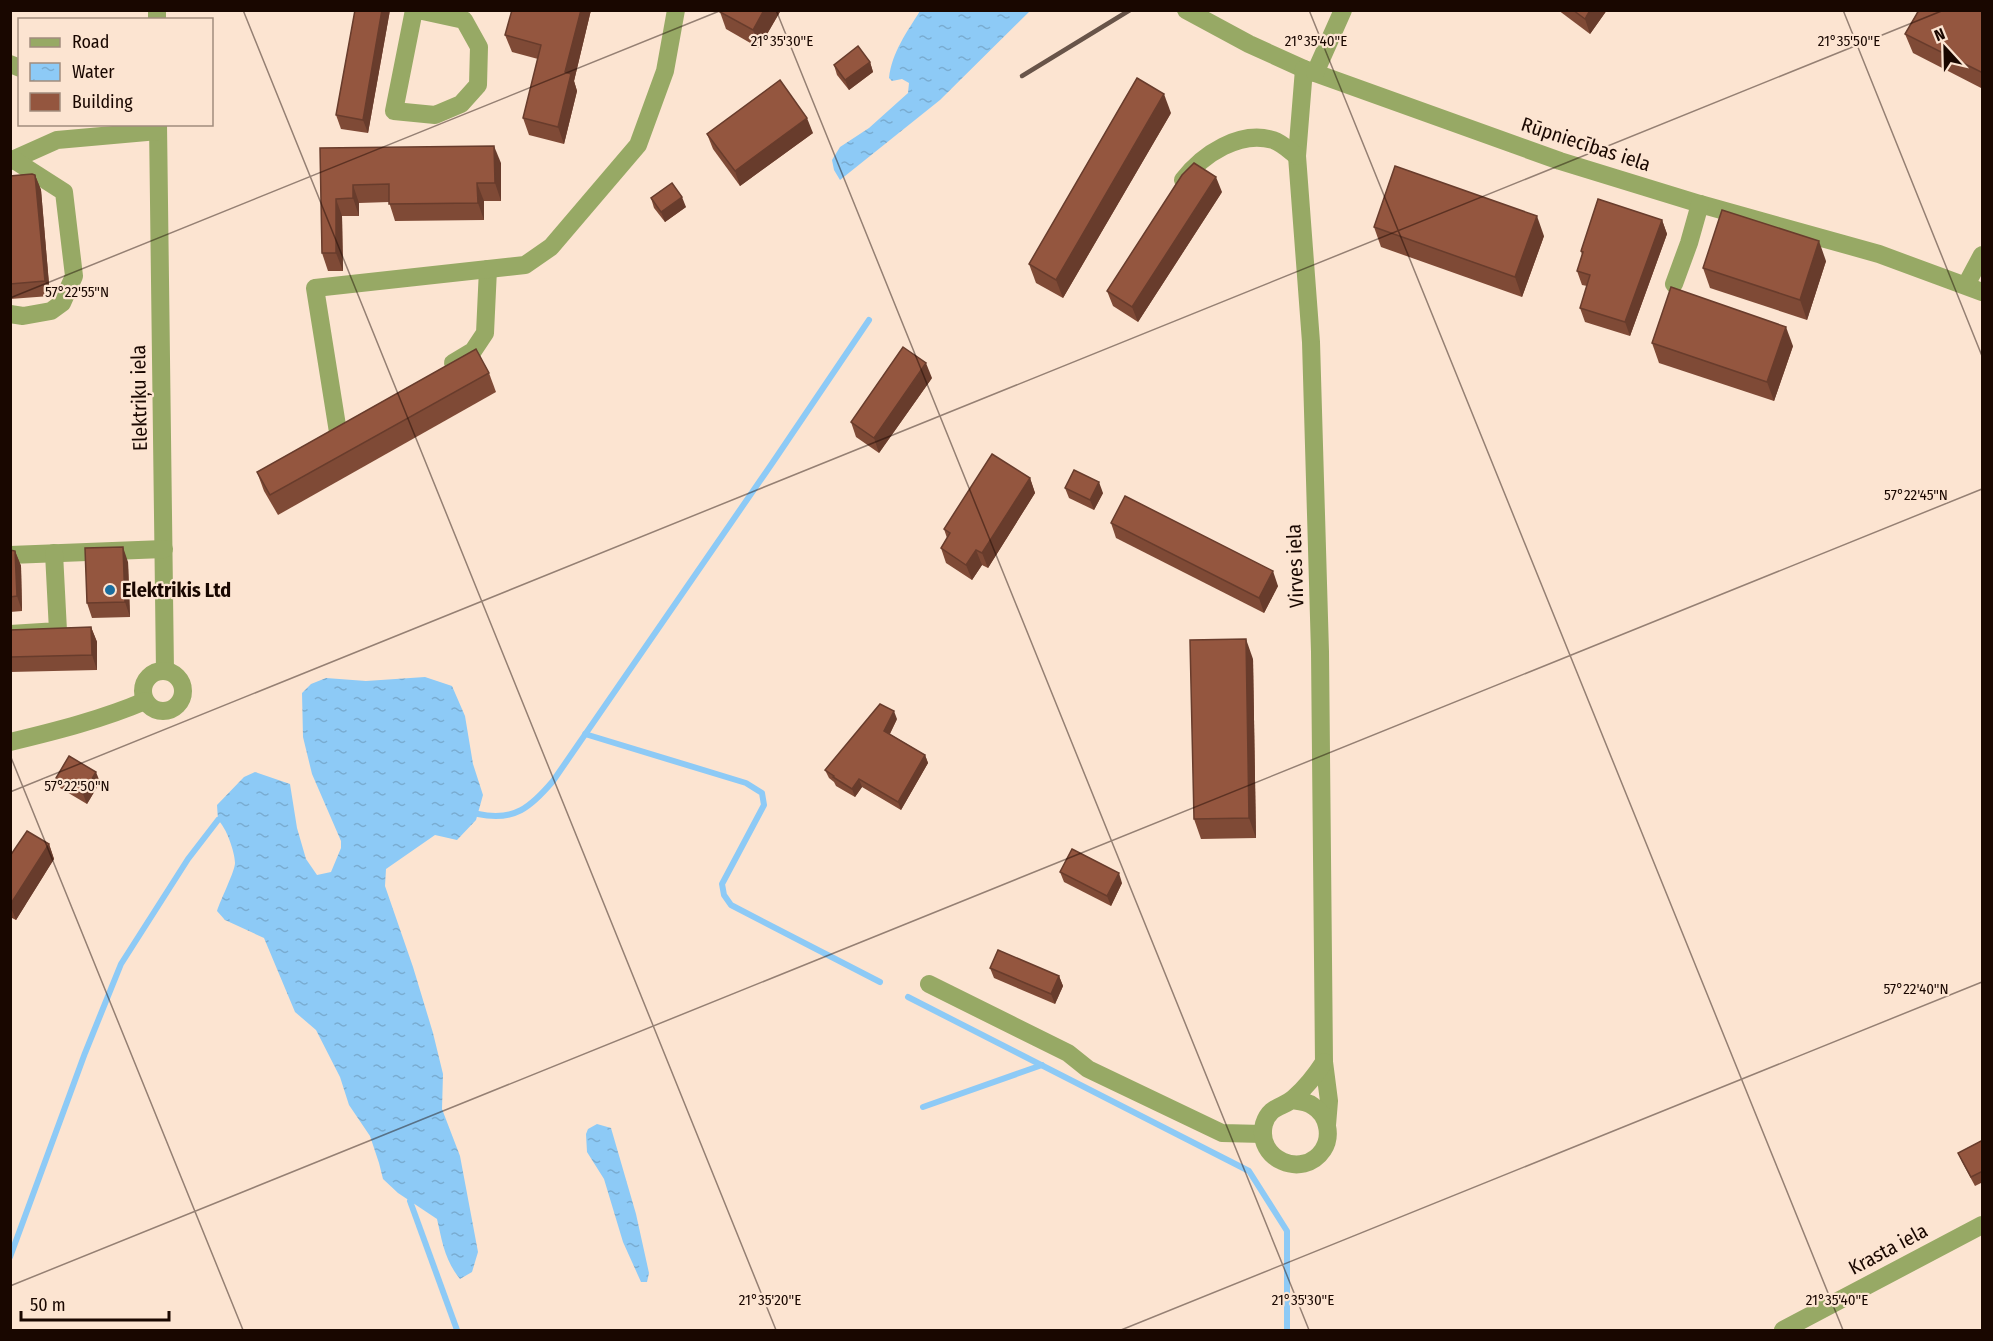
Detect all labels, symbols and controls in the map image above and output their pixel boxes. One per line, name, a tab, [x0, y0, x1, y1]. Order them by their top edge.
legend	[18, 18, 213, 126]
north arrow	[1915, 18, 1975, 78]
text: N	[1932, 24, 1948, 45]
text: Road	[72, 31, 109, 53]
text: 21°35'30"E	[751, 32, 813, 50]
text: 21°35'40"E	[1285, 32, 1347, 50]
text: 21°35'50"E	[1818, 32, 1880, 50]
text: Water	[72, 61, 115, 83]
text: Building	[72, 91, 133, 113]
street label: Rūpniecības iela	[1518, 112, 1654, 176]
text: 57°22'55"N	[45, 283, 109, 301]
street label: Elektriķu iela	[126, 345, 153, 451]
text: 57°22'45"N	[1884, 486, 1948, 504]
street label: Virves iela	[1282, 524, 1308, 608]
place label: Elektrikis Ltd	[122, 578, 231, 602]
marker: Elektrikis Ltd	[103, 583, 117, 597]
text: 57°22'50"N	[44, 777, 110, 795]
text: 57°22'40"N	[1883, 980, 1949, 998]
street label: Krasta iela	[1844, 1218, 1932, 1280]
scale bar	[21, 1284, 170, 1322]
text: 21°35'20"E	[739, 1291, 801, 1309]
text: 21°35'30"E	[1272, 1291, 1334, 1309]
text: 21°35'40"E	[1806, 1291, 1868, 1309]
text: 50 m	[30, 1294, 66, 1316]

